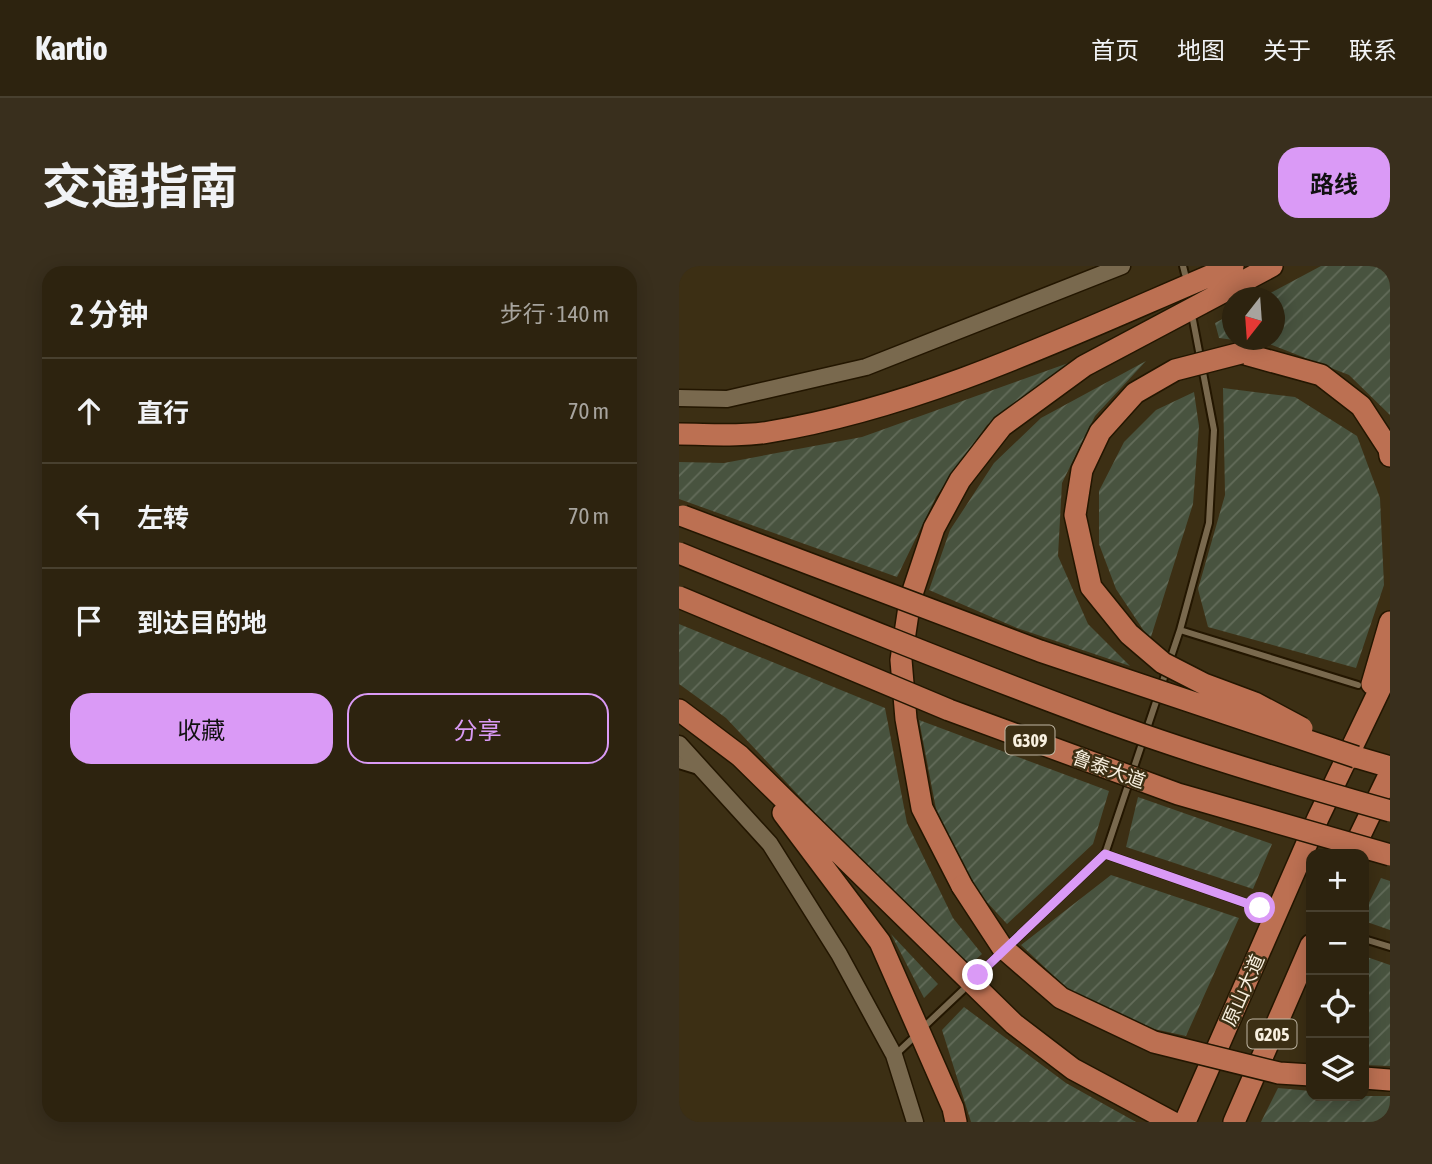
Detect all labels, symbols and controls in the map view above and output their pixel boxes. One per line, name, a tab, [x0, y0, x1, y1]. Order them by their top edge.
text: Kartio	[35, 29, 108, 67]
text: 首页	[1091, 37, 1139, 64]
text: 地图	[1177, 37, 1225, 64]
text: 关于	[1263, 37, 1311, 64]
text: 联系	[1349, 37, 1397, 64]
button: 路线	[1278, 147, 1390, 218]
text: 交通指南	[42, 158, 238, 214]
north arrow	[1222, 287, 1285, 350]
text: 2 分钟	[70, 297, 148, 331]
text: 步行 · 140 m	[500, 301, 609, 327]
icon: ahead	[70, 392, 108, 430]
text: 直行	[137, 398, 189, 428]
text: 70 m	[568, 398, 609, 424]
icon: left	[70, 497, 108, 535]
text: 左转	[137, 503, 189, 533]
text: 70 m	[568, 503, 609, 529]
icon: arrive	[70, 602, 108, 640]
text: 到达目的地	[137, 608, 267, 638]
button: 收藏	[70, 693, 333, 764]
button: 分享	[347, 693, 609, 764]
road number: G309	[1005, 726, 1055, 754]
street label: 鲁泰大道	[1070, 746, 1148, 792]
map controls	[1306, 849, 1369, 1101]
button: +	[1306, 849, 1369, 912]
route start	[1244, 892, 1275, 923]
button: −	[1306, 912, 1369, 975]
street label: 原山大道	[1217, 951, 1269, 1029]
route end	[962, 959, 993, 990]
button: locate	[1306, 975, 1369, 1038]
road number: G205	[1247, 1020, 1297, 1048]
button: layers	[1306, 1038, 1369, 1101]

